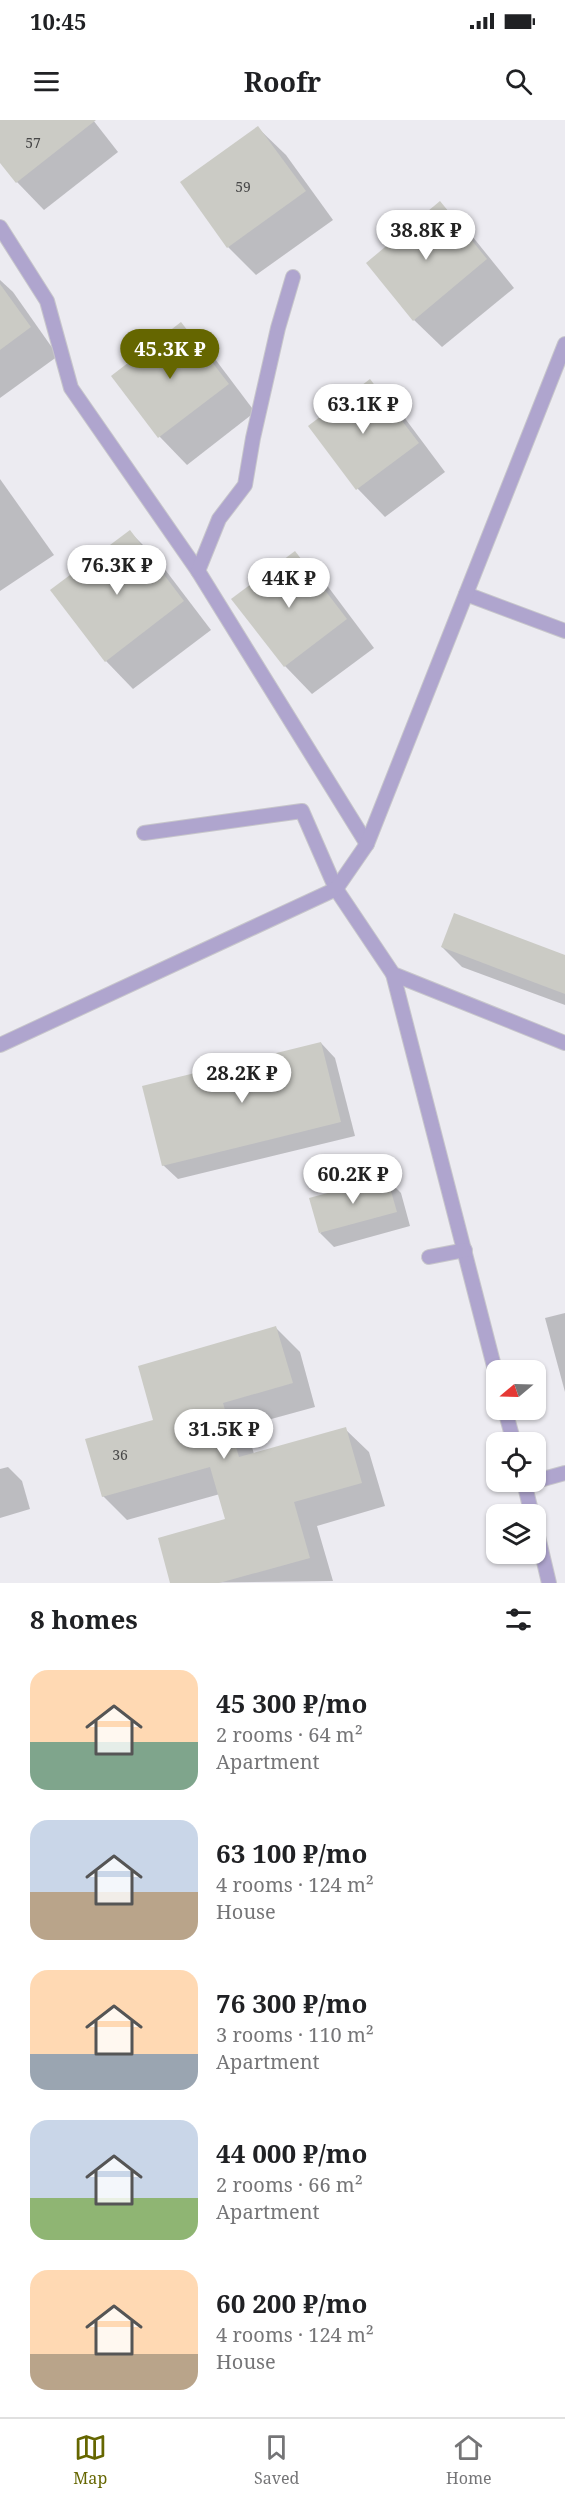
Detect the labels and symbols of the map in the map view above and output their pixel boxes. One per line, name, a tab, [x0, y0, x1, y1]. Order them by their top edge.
house number: 57	[25, 133, 41, 152]
house number: 59	[235, 177, 251, 196]
pin: 38.8K ₽	[371, 210, 481, 261]
pin: 45.3K ₽	[115, 329, 225, 380]
pin: 63.1K ₽	[308, 384, 418, 435]
pin: 76.3K ₽	[62, 545, 172, 596]
pin: 44K ₽	[247, 558, 331, 609]
pin: 28.2K ₽	[187, 1053, 297, 1104]
pin: 60.2K ₽	[298, 1154, 408, 1205]
north arrow	[486, 1360, 546, 1420]
pin: 31.5K ₽	[169, 1409, 279, 1460]
house number: 36	[112, 1445, 128, 1464]

